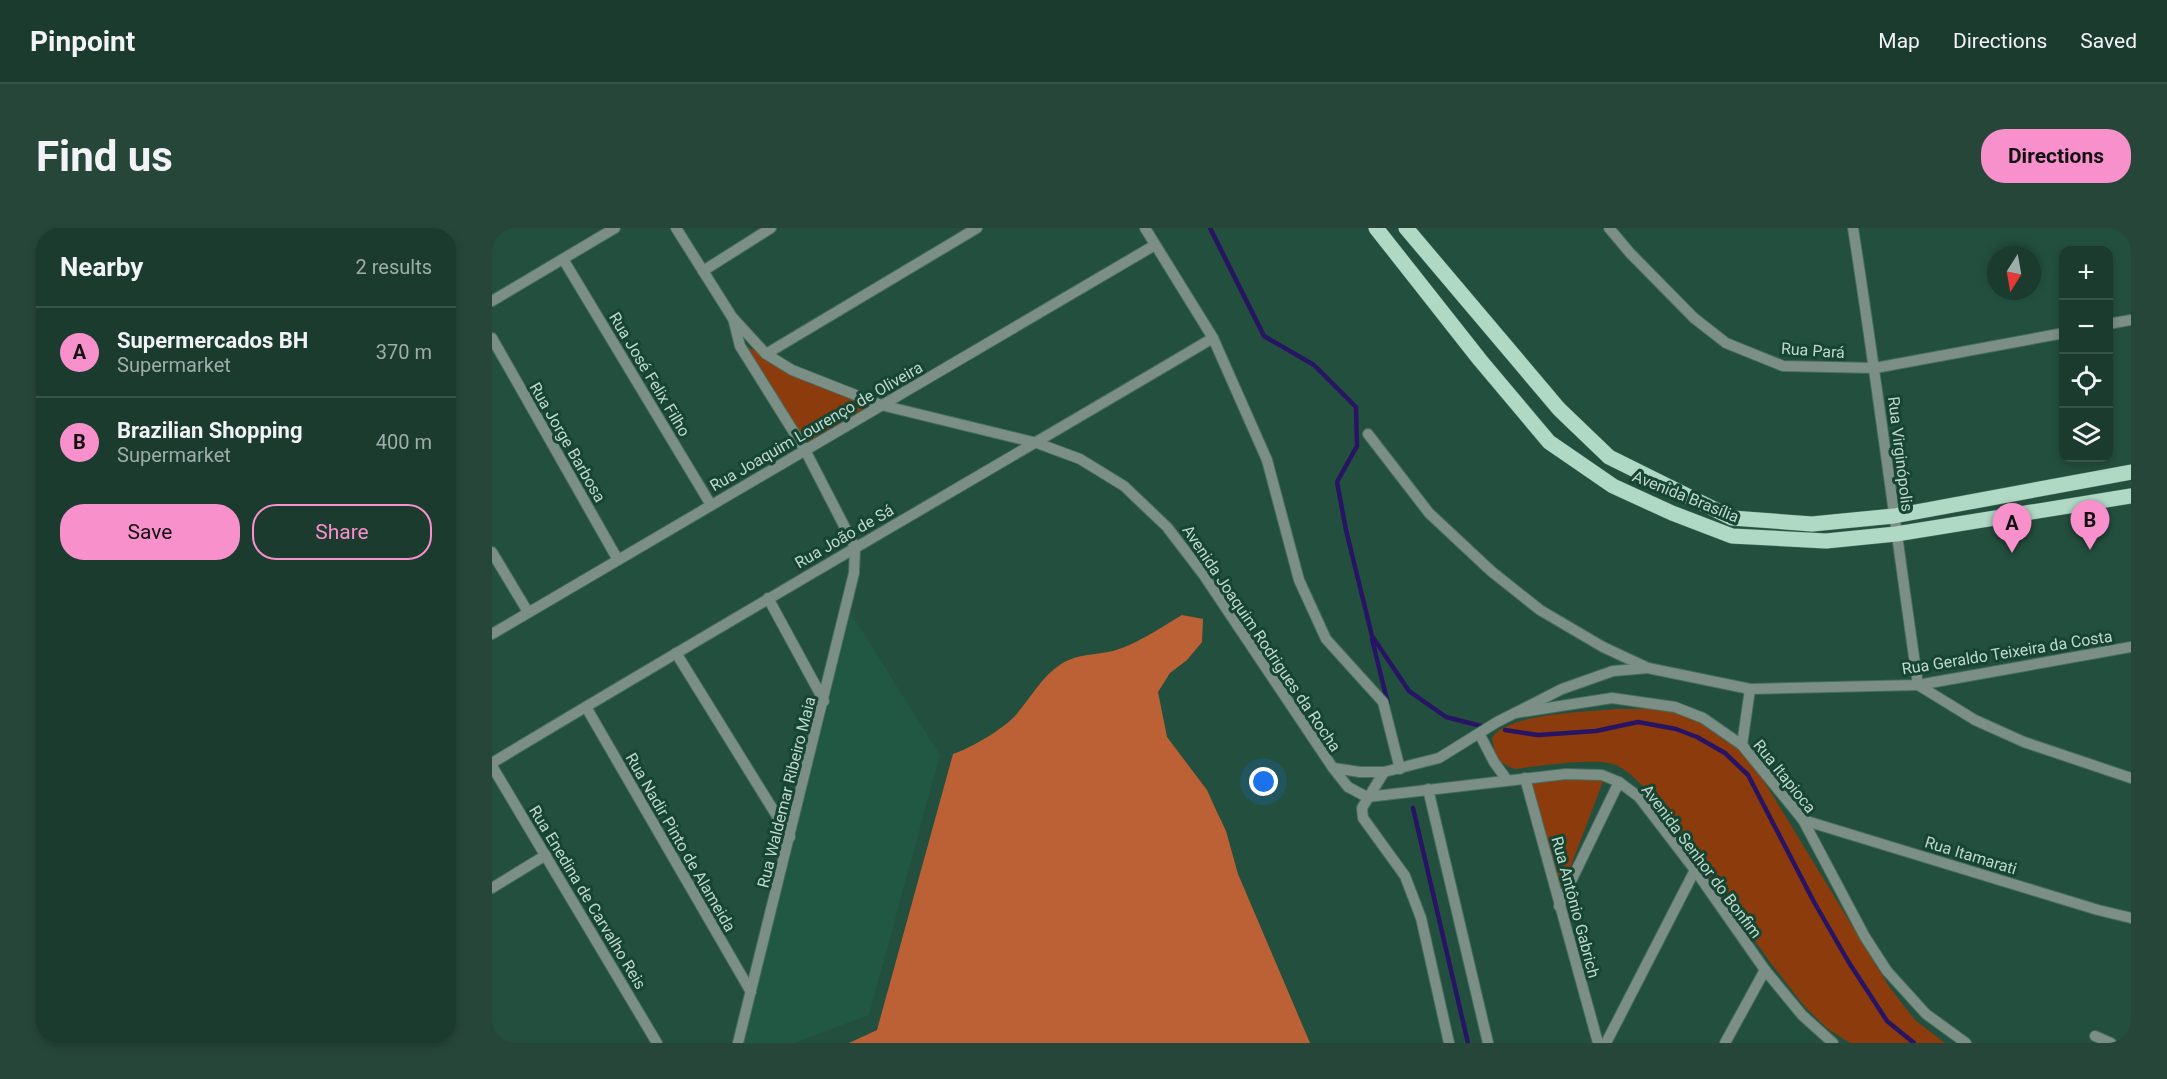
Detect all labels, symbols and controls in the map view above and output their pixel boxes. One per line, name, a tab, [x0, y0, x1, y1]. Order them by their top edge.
text: Pinpoint	[30, 25, 135, 58]
text: Map	[1878, 29, 1920, 53]
text: Directions	[1953, 29, 2047, 53]
text: Saved	[2080, 29, 2137, 53]
button: Directions	[1981, 129, 2131, 183]
text: Find us	[36, 132, 173, 181]
north arrow	[1987, 246, 2041, 300]
map controls	[2059, 246, 2113, 462]
button: +	[2059, 246, 2113, 300]
text: Nearby	[60, 252, 143, 282]
text: 2 results	[356, 255, 432, 279]
button: −	[2059, 300, 2113, 354]
street label: Rua José Felix Filho	[605, 309, 694, 440]
text: Supermercados BH	[117, 328, 308, 353]
street label: Rua Pará	[1780, 339, 1845, 362]
text: A	[73, 340, 86, 364]
text: 370 m	[376, 340, 432, 364]
text: Supermarket	[117, 353, 231, 377]
button: locate	[2059, 354, 2113, 408]
street label: Rua Joaquim Lourenço de Oliveira	[706, 358, 926, 495]
street label: Rua Jorge Barbosa	[526, 379, 610, 506]
street label: Rua Virginópolis	[1884, 395, 1917, 513]
button: layers	[2059, 408, 2113, 462]
text: Brazilian Shopping	[117, 418, 303, 443]
text: B	[73, 430, 86, 454]
text: 400 m	[376, 430, 432, 454]
text: Supermarket	[117, 443, 231, 467]
street label: Avenida Brasília	[1630, 466, 1742, 526]
pin: B	[2070, 500, 2110, 550]
street label: Rua João de Sá	[792, 501, 897, 572]
button: Save	[60, 504, 240, 560]
button: Share	[252, 504, 432, 560]
pin: A	[1992, 504, 2032, 553]
street label: Avenida Joaquim Rodrigues da Rocha	[1178, 521, 1345, 755]
street label: Rua Geraldo Teixeira da Costa	[1901, 626, 2114, 679]
street label: Rua Waldemar Ribeiro Maia	[754, 695, 819, 890]
street label: Rua Itapioca	[1749, 736, 1820, 817]
street label: Rua Nadir Pinto de Alameida	[621, 749, 740, 935]
your location	[1249, 767, 1278, 796]
street label: Avenida Senhor do Bonfim	[1638, 781, 1766, 942]
street label: Rua Enedina de Carvalho Reis	[525, 802, 650, 993]
street label: Rua Itamarati	[1923, 832, 2019, 878]
street label: Rua Antônio Gabrich	[1547, 834, 1604, 980]

